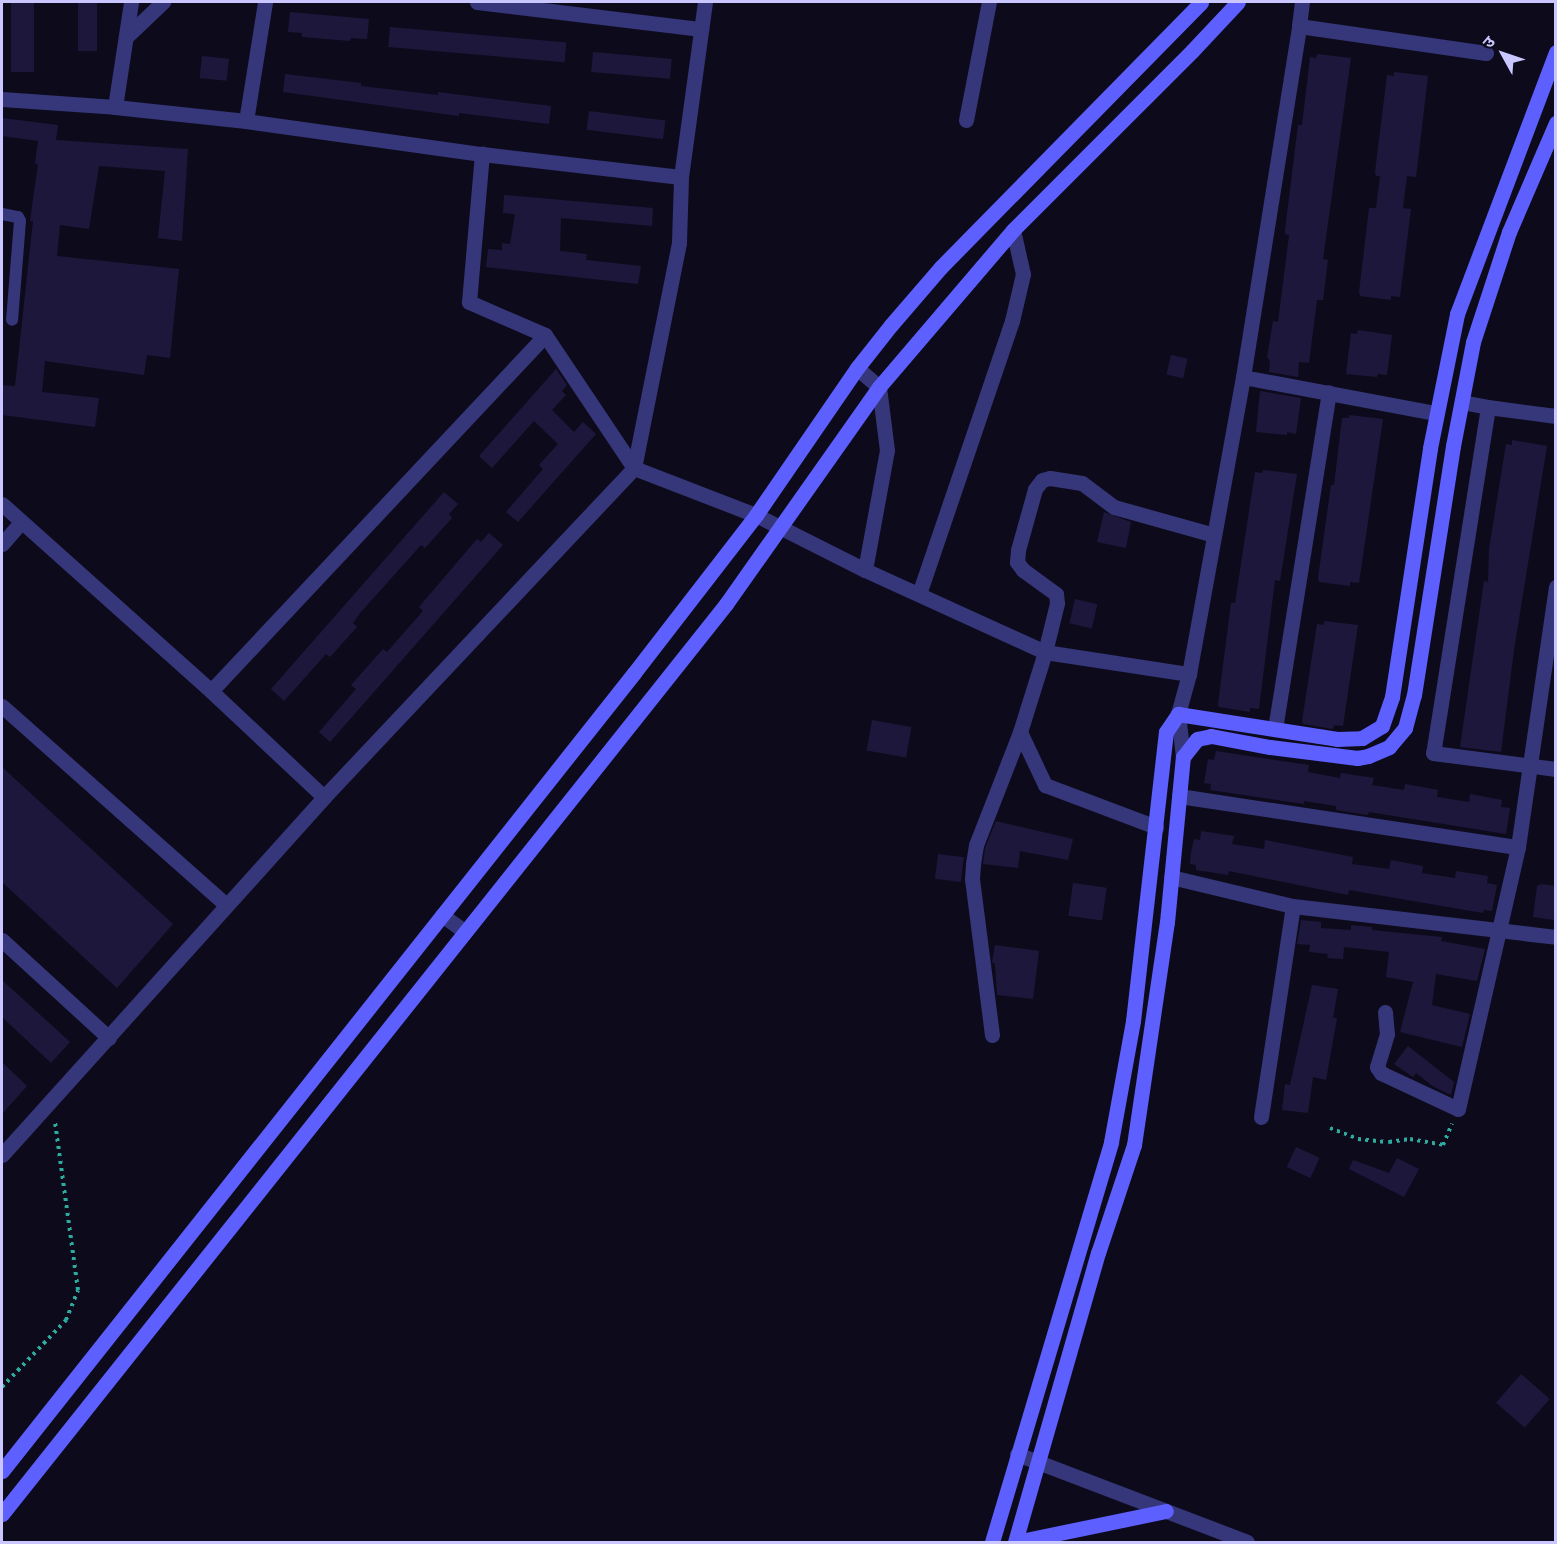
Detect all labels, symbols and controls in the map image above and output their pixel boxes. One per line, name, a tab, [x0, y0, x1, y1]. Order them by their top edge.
north arrow	[1473, 24, 1533, 84]
text: उ	[1480, 34, 1498, 51]

